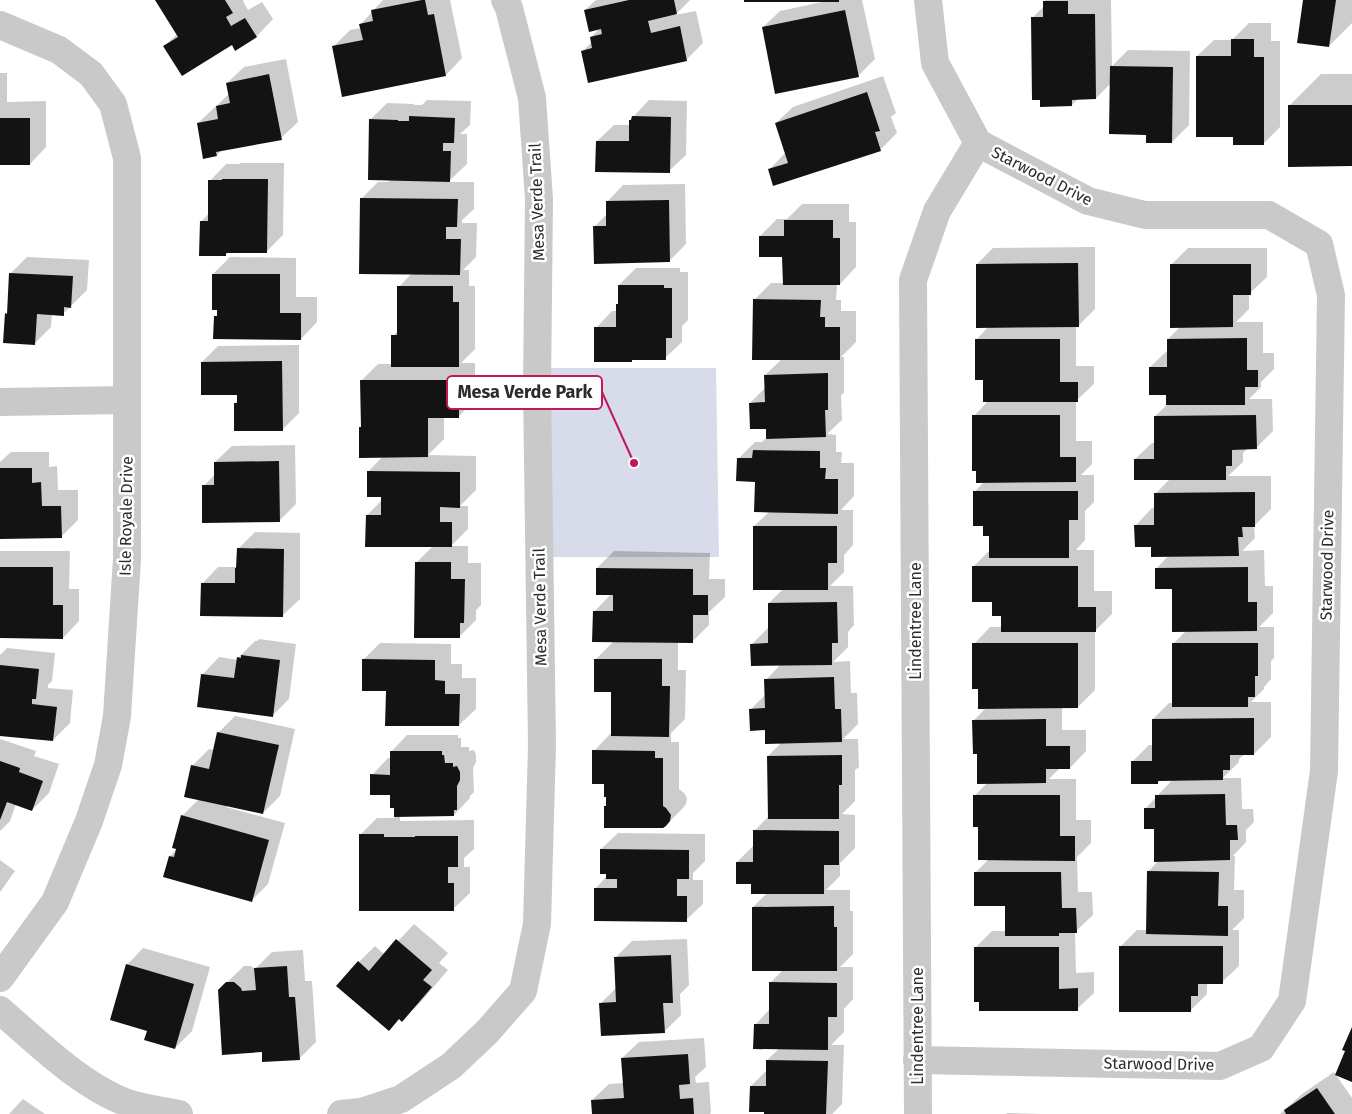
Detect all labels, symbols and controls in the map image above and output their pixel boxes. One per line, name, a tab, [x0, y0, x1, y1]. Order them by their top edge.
street label: Mesa Verde Trail	[525, 142, 549, 261]
street label: Starwood Drive	[988, 142, 1096, 210]
callout: Mesa Verde Park	[447, 376, 602, 409]
text: Mesa Verde Park	[457, 381, 594, 403]
street label: Isle Royale Drive	[115, 456, 137, 576]
street label: Starwood Drive	[1317, 509, 1337, 621]
street label: Mesa Verde Trail	[529, 547, 551, 666]
street label: Lindentree Lane	[906, 562, 925, 680]
street label: Lindentree Lane	[908, 967, 927, 1085]
street label: Starwood Drive	[1103, 1054, 1215, 1074]

